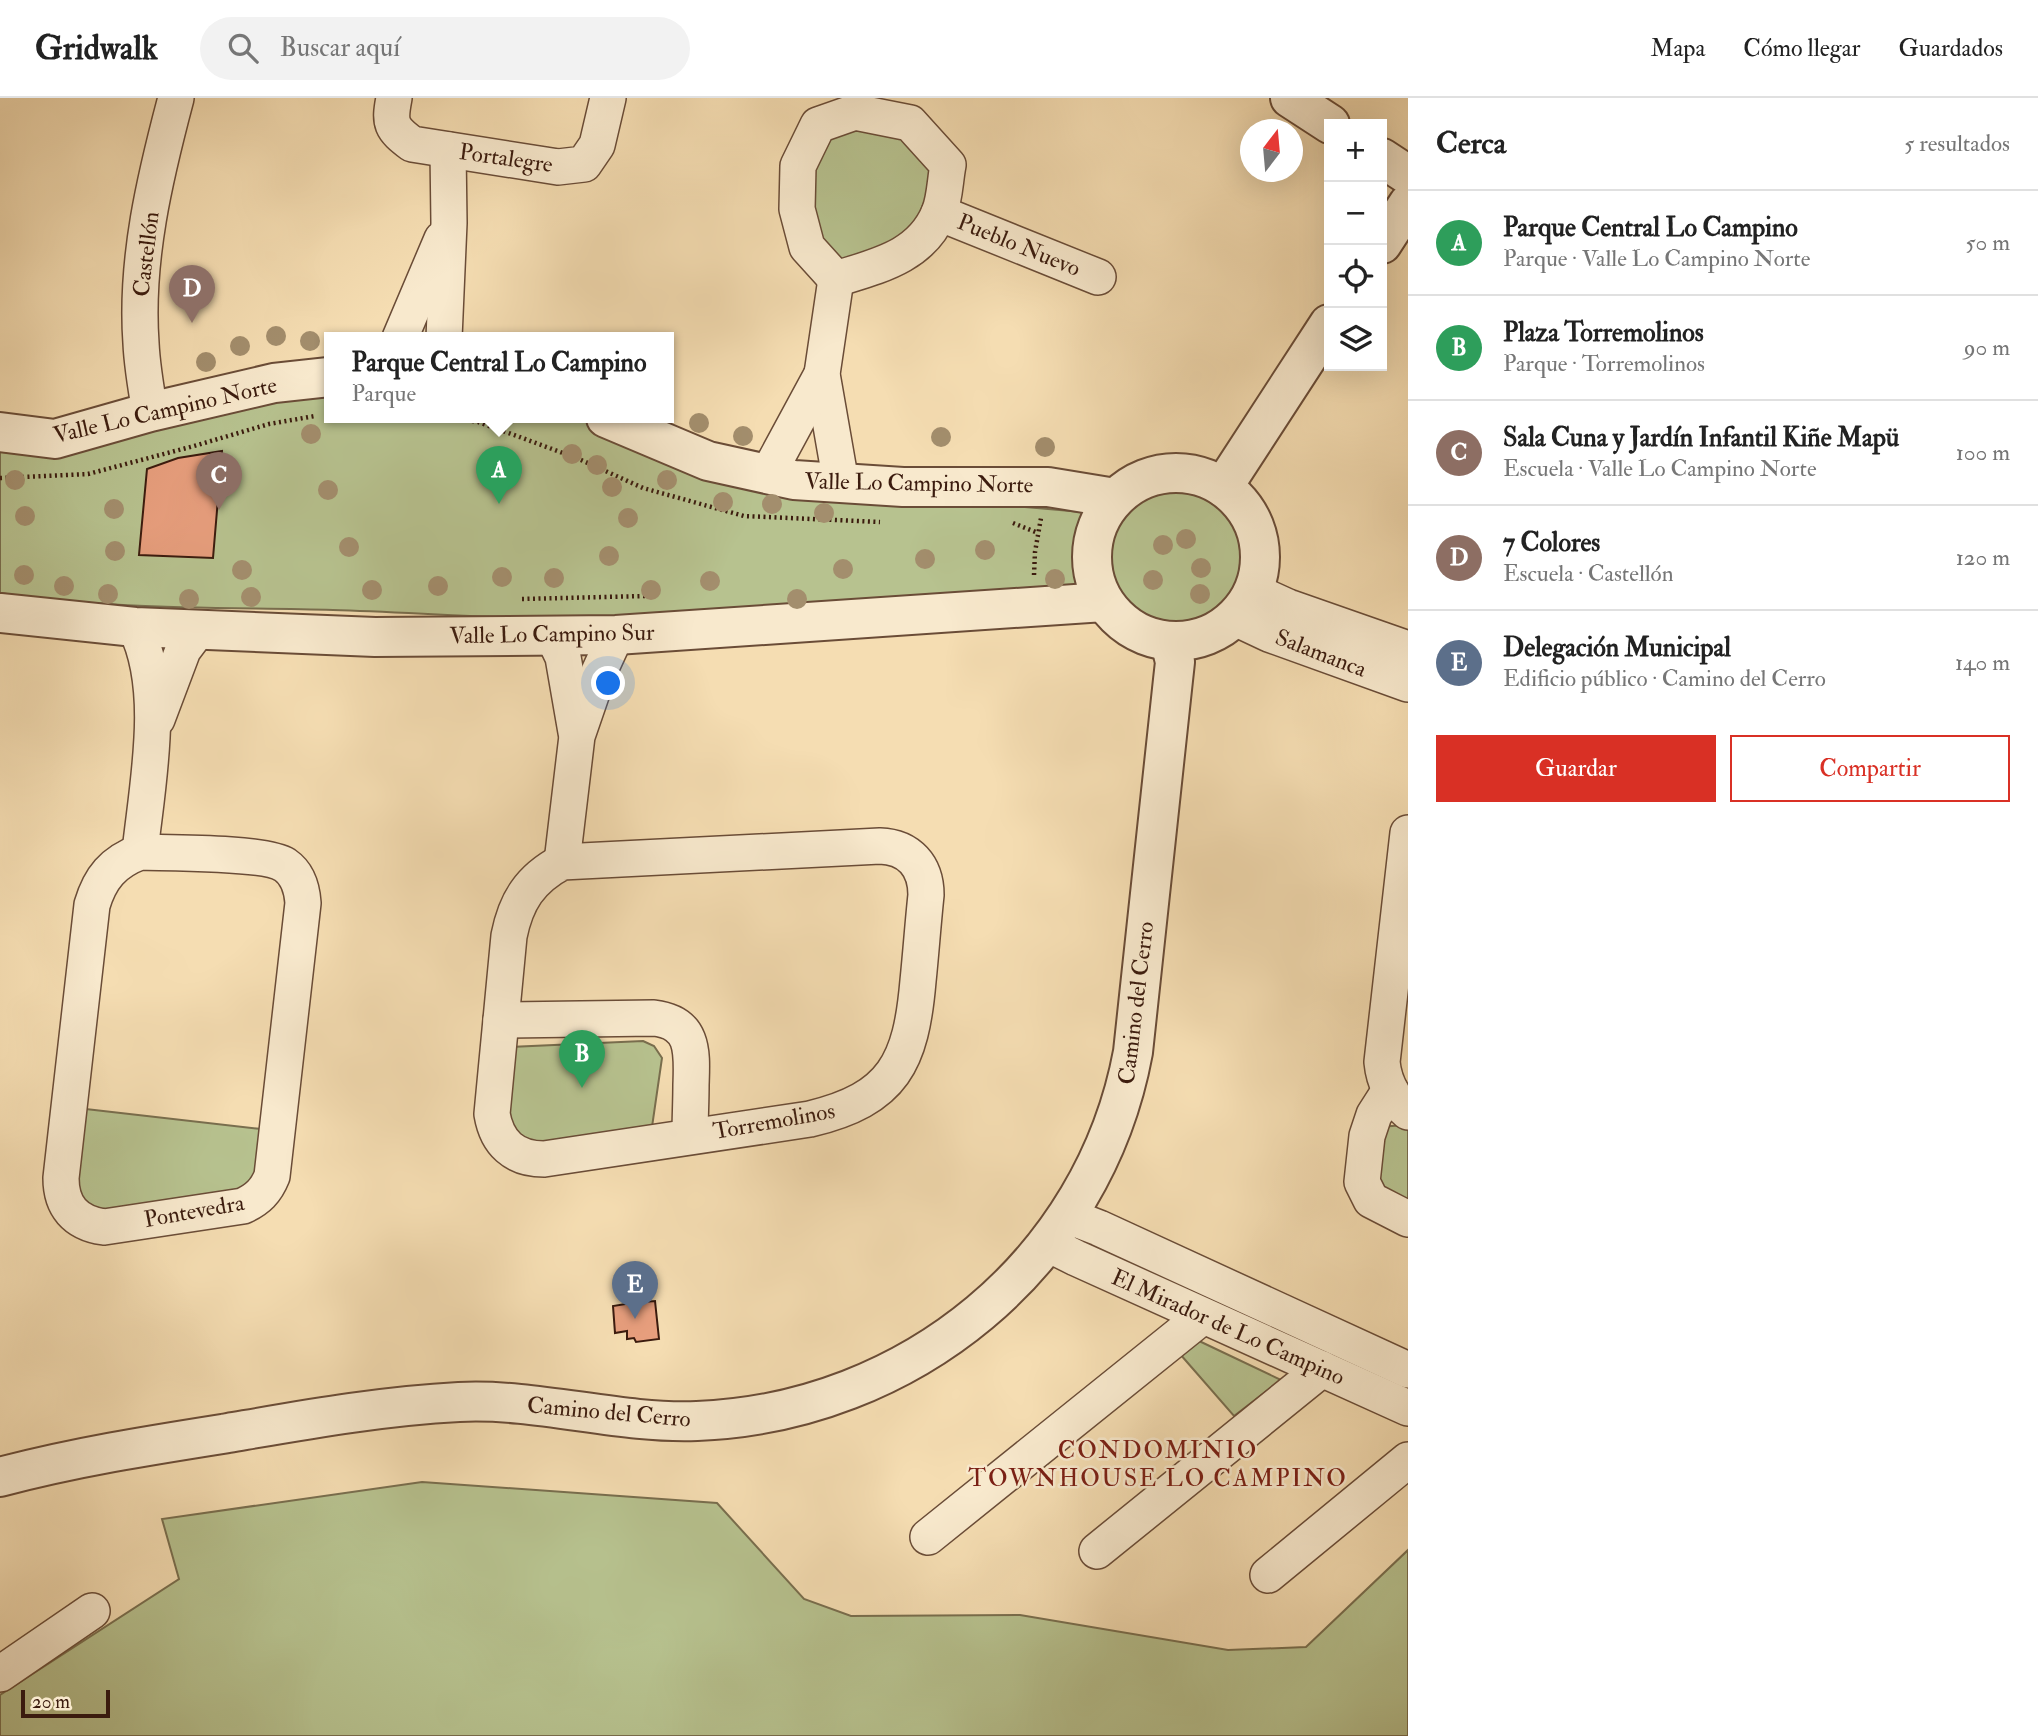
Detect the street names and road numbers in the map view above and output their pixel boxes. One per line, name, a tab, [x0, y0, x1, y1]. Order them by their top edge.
street label: Portalegre	[457, 137, 555, 179]
street label: Pueblo Nuevo	[953, 207, 1085, 283]
street label: Castellón	[126, 210, 166, 298]
street label: Valle Lo Campino Norte	[50, 370, 280, 451]
street label: Valle Lo Campino Norte	[804, 467, 1034, 501]
street label: Valle Lo Campino Sur	[449, 618, 655, 651]
street label: Salamanca	[1271, 622, 1371, 684]
street label: Camino del Cerro	[1112, 920, 1160, 1086]
street label: Torremolinos	[711, 1096, 837, 1146]
street label: Pontevedra	[142, 1188, 247, 1234]
street label: El Mirador de Lo Campino	[1106, 1262, 1349, 1393]
street label: Camino del Cerro	[526, 1390, 692, 1434]

